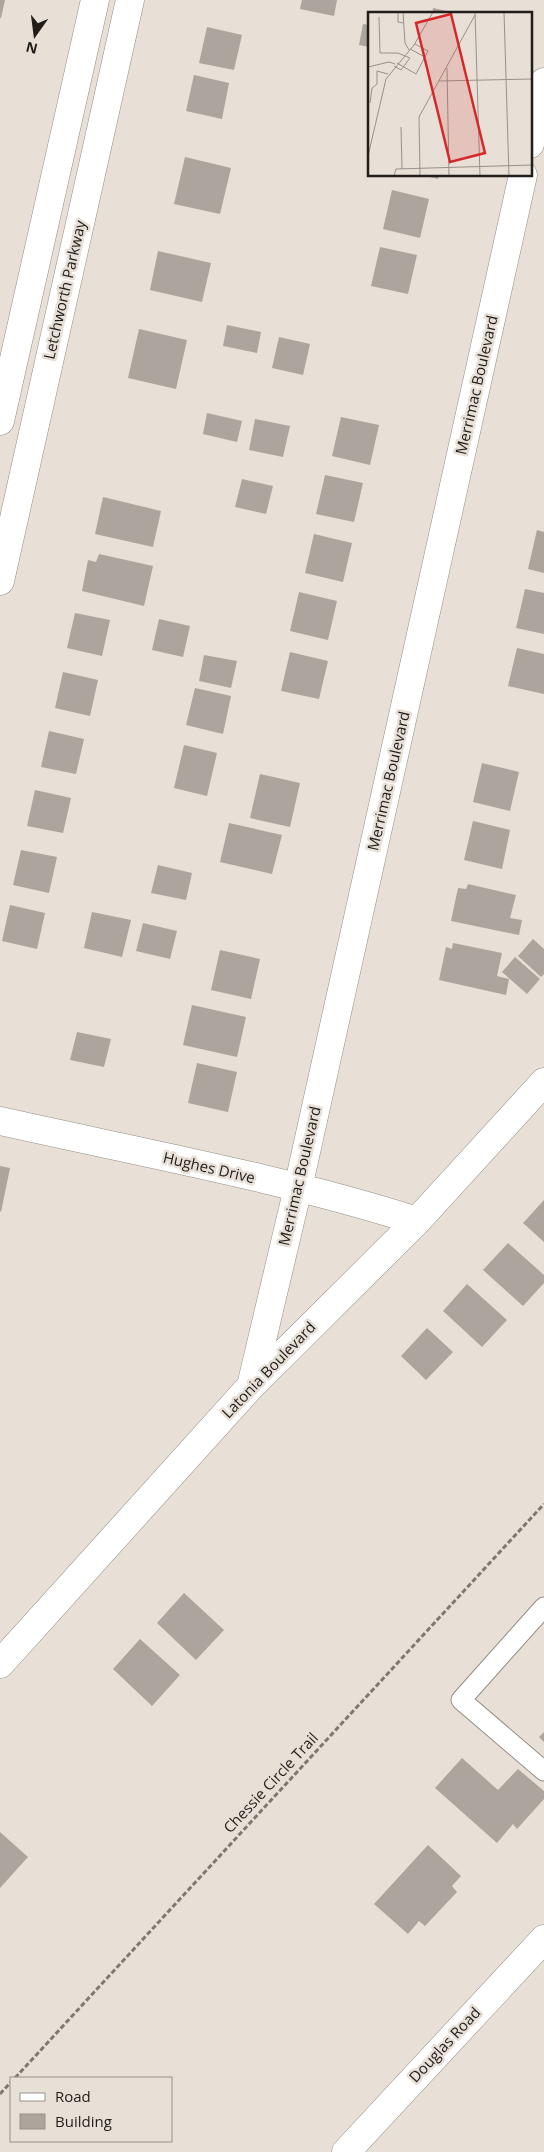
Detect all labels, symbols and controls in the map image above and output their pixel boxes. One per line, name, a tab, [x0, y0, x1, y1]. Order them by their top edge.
north arrow	[10, 10, 60, 60]
inset map	[368, 12, 532, 176]
text: N	[24, 38, 40, 59]
street label: Letchworth Parkway	[38, 218, 90, 361]
street label: Merrimac Boulevard	[450, 313, 502, 456]
street label: Merrimac Boulevard	[362, 709, 414, 852]
street label: Merrimac Boulevard	[273, 1104, 325, 1247]
street label: Hughes Drive	[161, 1147, 257, 1187]
street label: Latonia Boulevard	[217, 1317, 320, 1422]
street label: Chessie Circle Trail	[218, 1728, 322, 1837]
street label: Douglas Road	[404, 2002, 484, 2086]
legend	[10, 2077, 172, 2142]
text: Road	[55, 2086, 91, 2106]
text: Building	[55, 2111, 112, 2131]

